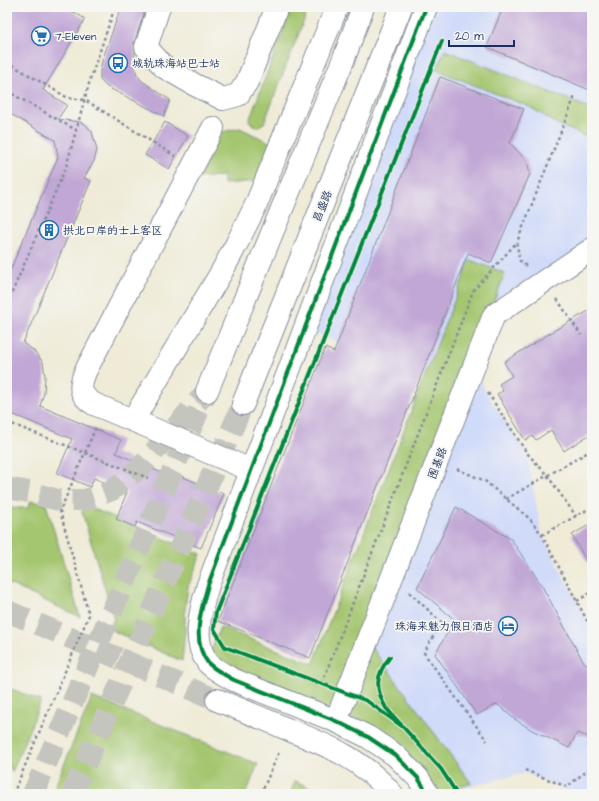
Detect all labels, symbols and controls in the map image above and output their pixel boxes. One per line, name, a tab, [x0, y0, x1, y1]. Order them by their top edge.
scale bar	[449, 22, 514, 48]
supermarket icon: 7-Eleven	[30, 25, 52, 47]
text: 20 m	[455, 28, 484, 45]
place label: 7-Eleven	[55, 29, 97, 44]
bus stop icon: 城轨珠海站巴士站	[107, 52, 129, 74]
place label: 城轨珠海站巴士站	[132, 56, 220, 71]
street label: 昌盛路	[309, 188, 336, 224]
building icon: 拱北口岸的士上客区	[38, 219, 60, 241]
place label: 拱北口岸的士上客区	[63, 223, 162, 238]
street label: 围基路	[425, 445, 450, 481]
hotel icon: 珠海来魅力假日酒店	[497, 615, 519, 637]
place label: 珠海来魅力假日酒店	[395, 619, 494, 634]

